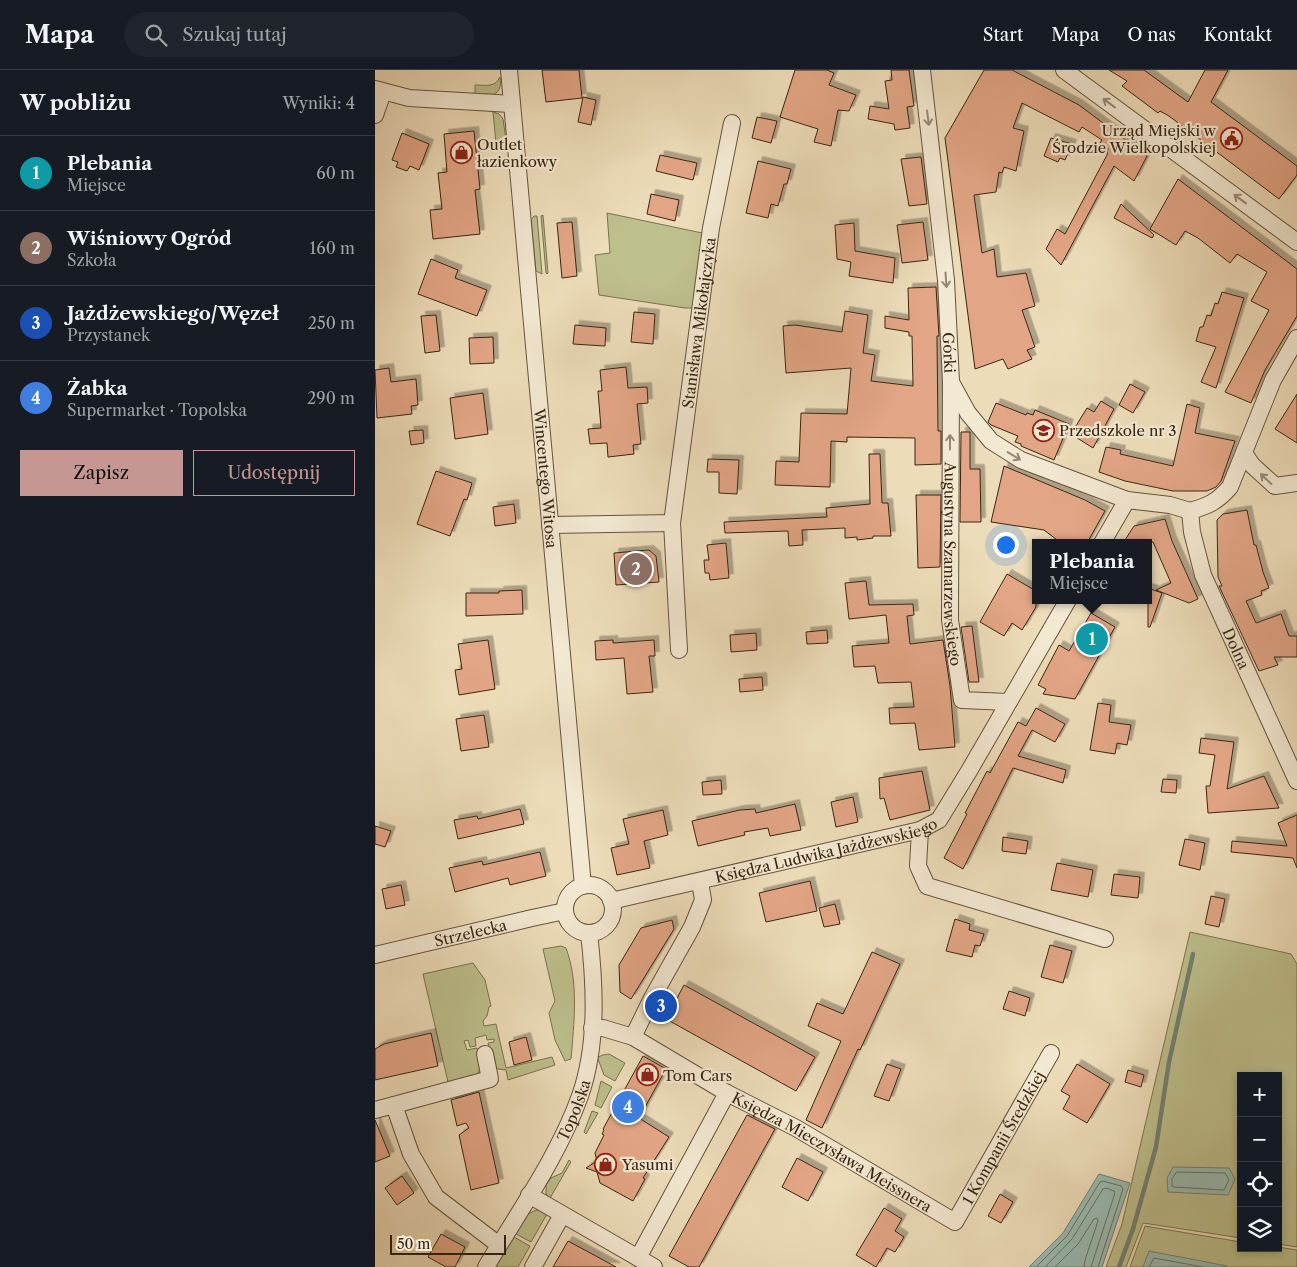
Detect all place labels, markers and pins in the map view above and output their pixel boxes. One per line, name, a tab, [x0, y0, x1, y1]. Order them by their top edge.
place label: Urząd Miejski w Środzie Wielkopolskiej	[1052, 121, 1217, 157]
public building icon: Urząd Miejski w Środzie Wielkopolskiej	[1220, 127, 1244, 151]
place label: Outlet łazienkowy	[477, 135, 558, 171]
shop icon: Outlet łazienkowy	[449, 141, 473, 165]
school or university icon: Przedszkole nr 3	[1031, 418, 1055, 442]
place label: Przedszkole nr 3	[1059, 421, 1177, 440]
pin: 2	[620, 550, 652, 588]
pin: 1	[1076, 620, 1108, 658]
pin: 3	[645, 987, 677, 1025]
shop icon: Tom Cars	[635, 1063, 659, 1087]
place label: Tom Cars	[663, 1066, 732, 1085]
pin: 4	[612, 1088, 644, 1126]
shop icon: Yasumi	[594, 1152, 618, 1176]
place label: Yasumi	[621, 1155, 674, 1174]

